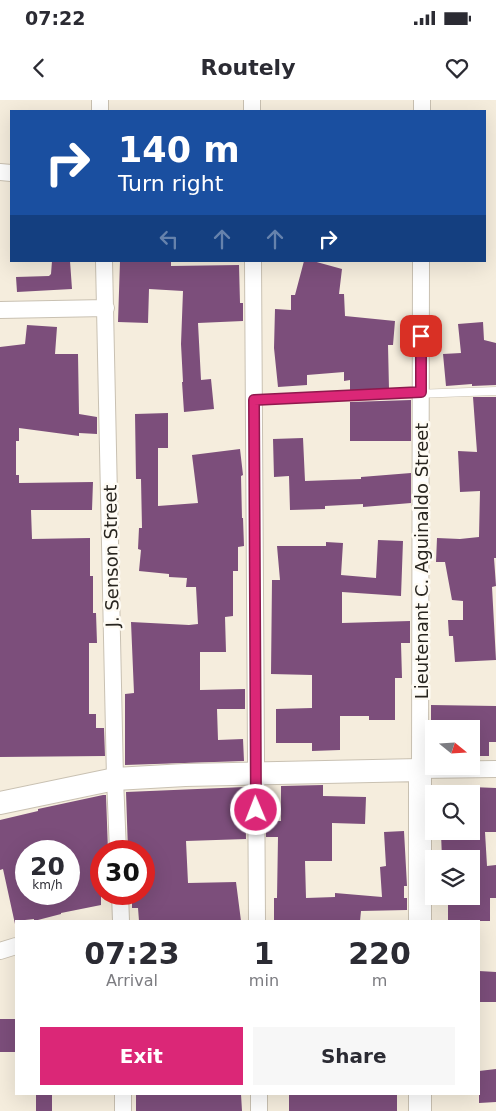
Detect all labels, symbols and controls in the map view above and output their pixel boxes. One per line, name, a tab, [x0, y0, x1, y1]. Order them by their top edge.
text: 07:22	[25, 7, 85, 29]
icon: back	[25, 54, 53, 82]
icon: heart	[443, 54, 471, 82]
text: Routely	[200, 55, 296, 80]
icon: right	[35, 130, 100, 195]
text: 140 m	[118, 130, 240, 170]
text: Turn right	[118, 171, 223, 196]
icon: left	[155, 225, 183, 253]
icon: ahead	[208, 225, 236, 253]
icon: ahead	[261, 225, 289, 253]
icon: right	[314, 225, 342, 253]
pin	[400, 315, 442, 357]
icon: arrive	[407, 322, 435, 350]
street label: Lieutenant C. Aguinaldo Street	[411, 423, 432, 699]
street label: J. Senson Street	[99, 484, 123, 629]
north arrow	[425, 720, 480, 775]
map controls	[425, 720, 480, 905]
position arrow	[229, 783, 281, 835]
button: search	[425, 785, 480, 840]
speed limit sign: 30	[90, 840, 155, 905]
button: layers	[425, 850, 480, 905]
text: 20	[30, 852, 65, 881]
text: km/h	[32, 878, 63, 892]
text: 07:23	[84, 936, 180, 971]
text: 1	[253, 936, 274, 971]
text: 220	[348, 936, 411, 971]
text: Arrival	[106, 971, 158, 990]
text: min	[249, 971, 279, 990]
text: m	[372, 971, 387, 990]
button: Exit	[40, 1027, 243, 1085]
button: Share	[253, 1027, 455, 1085]

